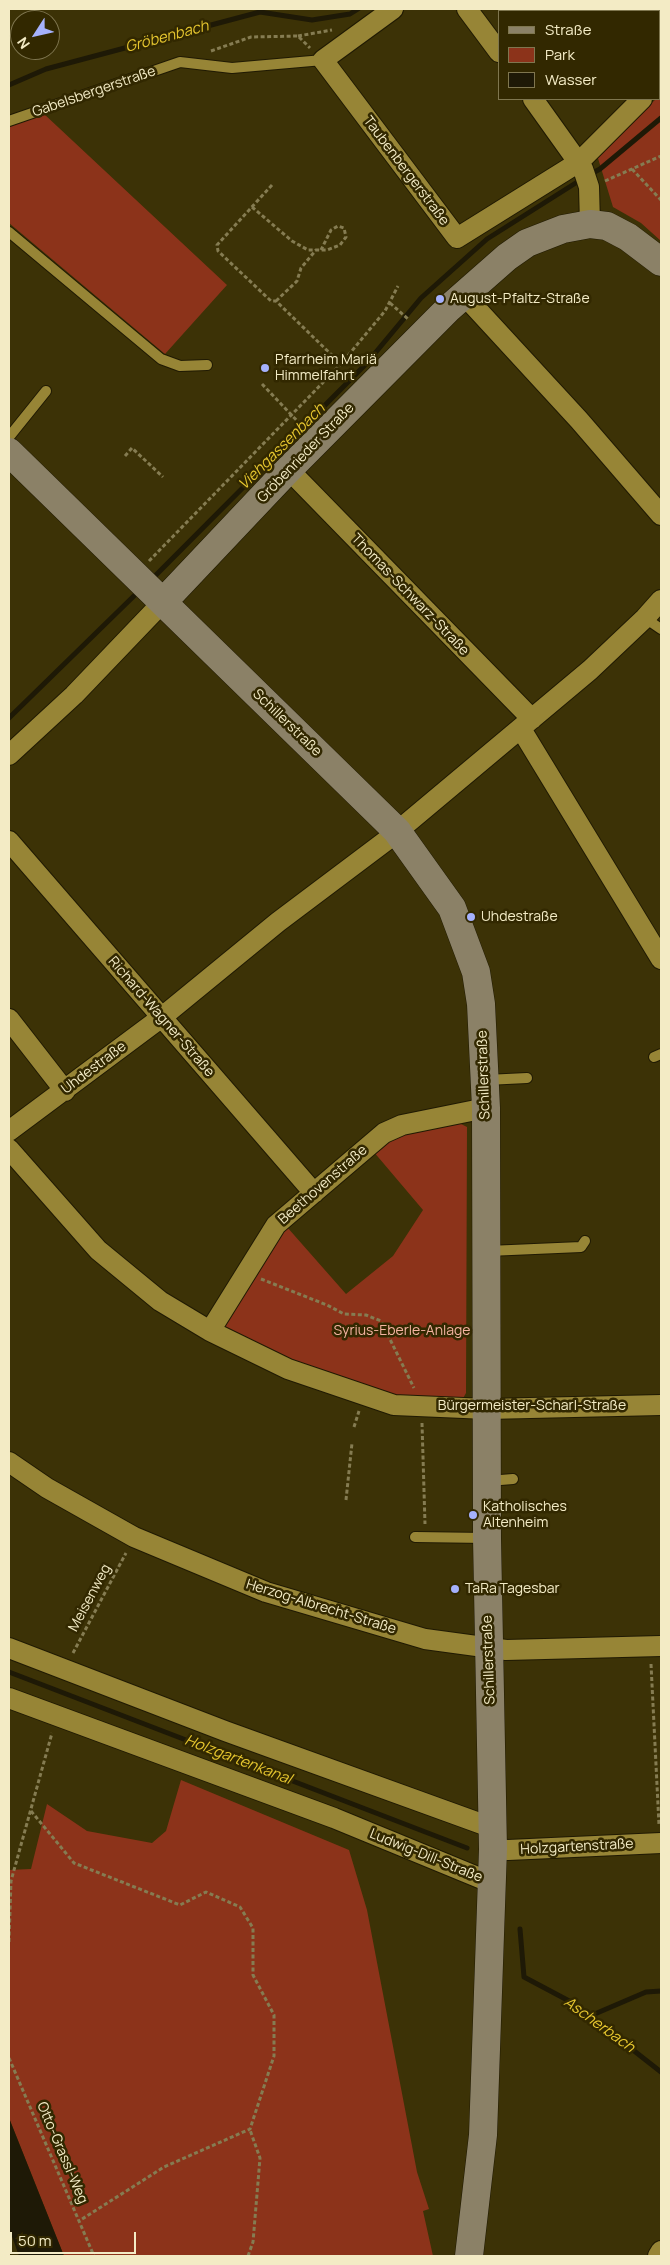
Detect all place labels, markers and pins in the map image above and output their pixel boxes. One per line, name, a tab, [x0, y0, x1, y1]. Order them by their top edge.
place label: August-Pfaltz-Straße	[450, 291, 590, 307]
marker: August-Pfaltz-Straße	[434, 293, 446, 305]
place label: Pfarrheim Mariä Himmelfahrt	[275, 352, 377, 384]
marker: Pfarrheim Mariä Himmelfahrt	[259, 362, 271, 374]
place label: Uhdestraße	[481, 909, 558, 925]
marker: Uhdestraße	[465, 911, 477, 923]
place label: Katholisches Altenheim	[483, 1499, 567, 1531]
marker: Katholisches Altenheim	[467, 1509, 479, 1521]
place label: TaRa Tagesbar	[465, 1581, 560, 1597]
marker: TaRa Tagesbar	[449, 1583, 461, 1595]

